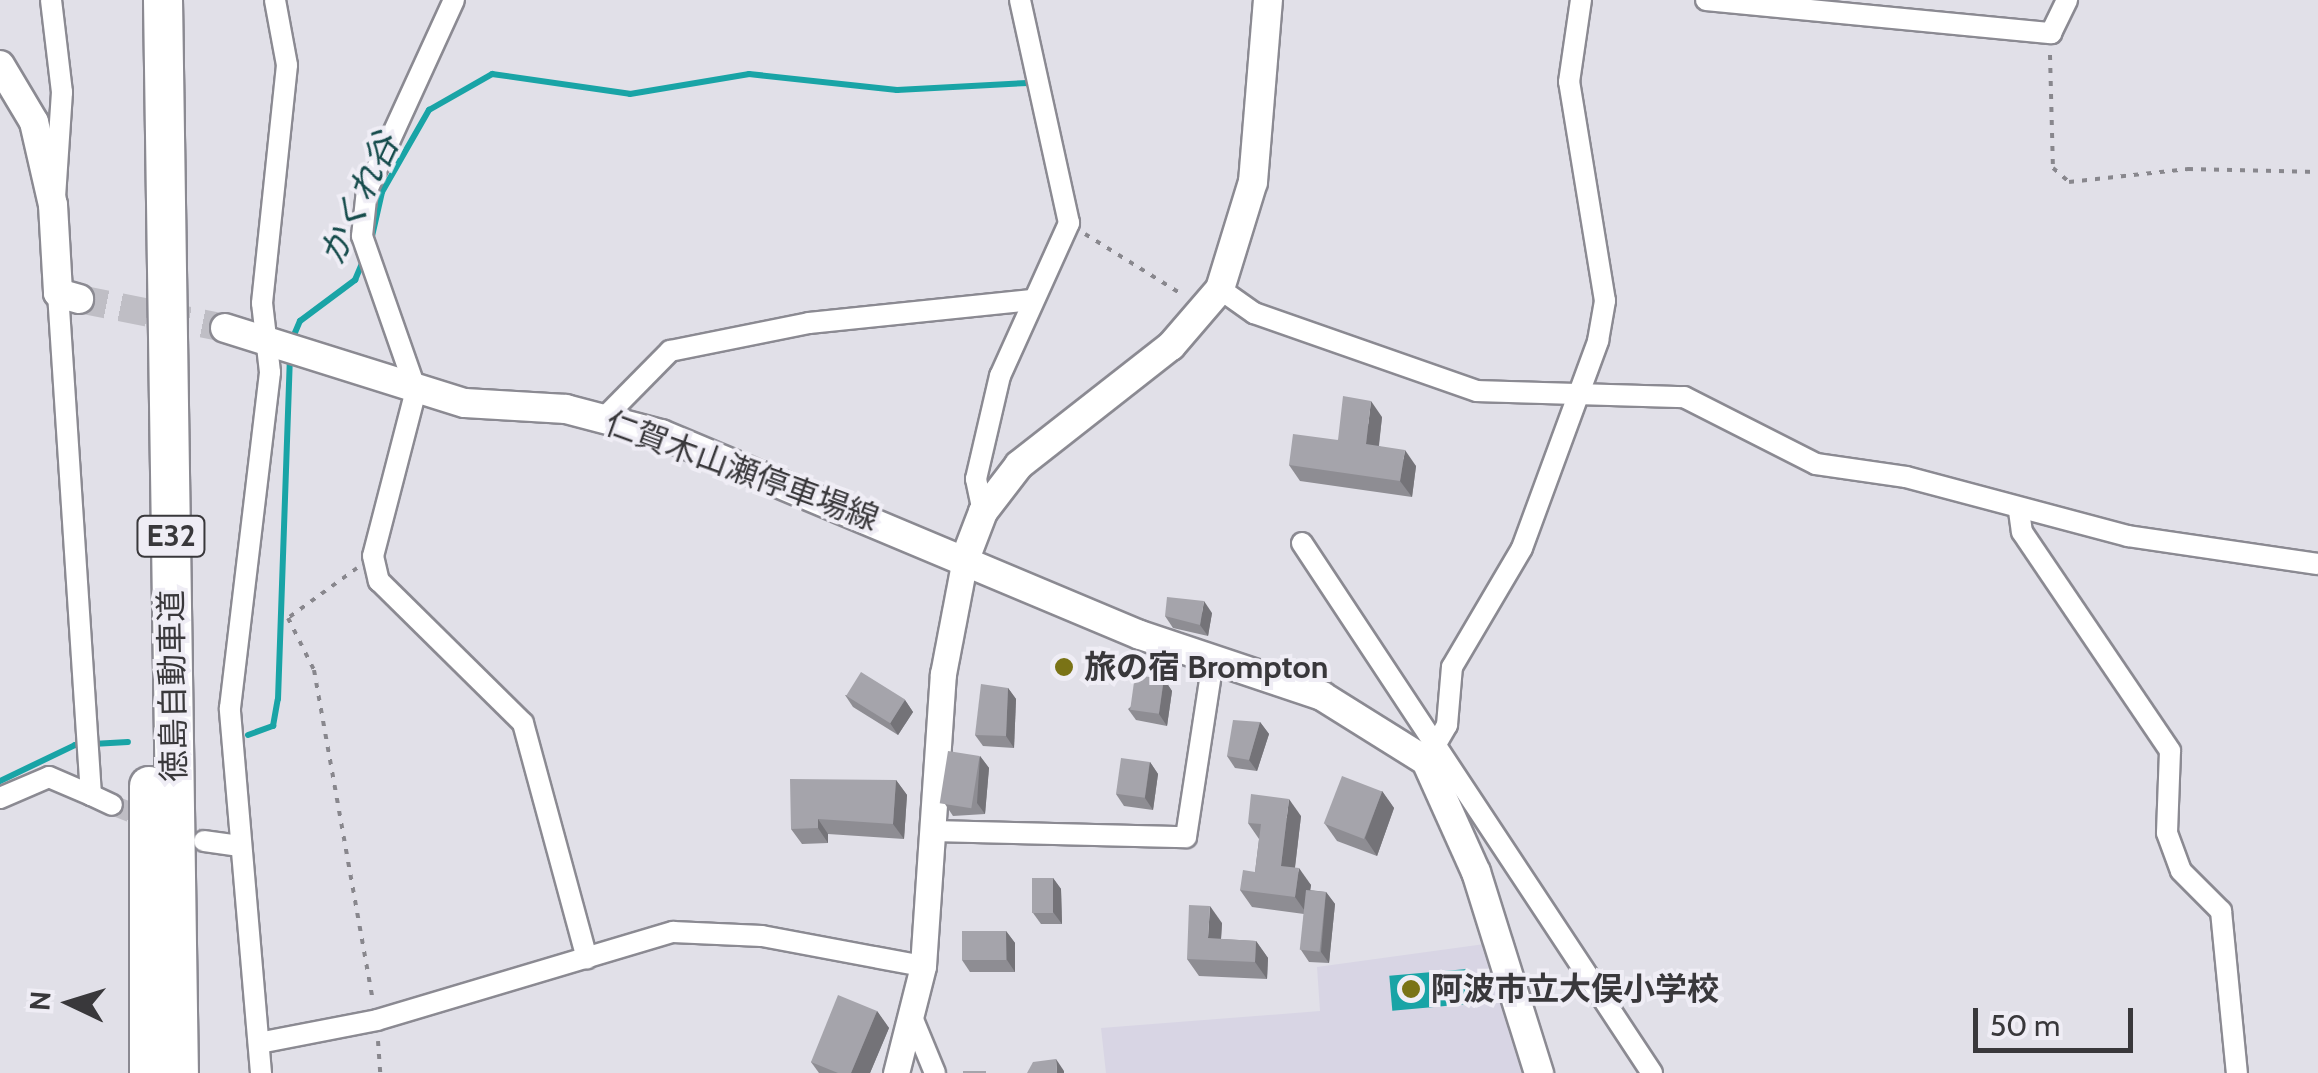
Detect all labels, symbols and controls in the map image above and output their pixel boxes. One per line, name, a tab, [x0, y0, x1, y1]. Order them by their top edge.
water label: かくれ谷	[310, 127, 408, 271]
street label: 仁賀木山瀬停車場線	[600, 404, 884, 538]
road number: E32	[136, 511, 206, 561]
street label: 徳島自動車道	[152, 590, 194, 782]
place label: 旅の宿 Brompton	[1084, 648, 1328, 686]
marker: 旅の宿 Brompton	[1053, 656, 1075, 678]
north arrow	[20, 953, 120, 1053]
place label: 阿波市立大俣小学校	[1431, 970, 1719, 1008]
marker: 阿波市立大俣小学校	[1400, 978, 1422, 1000]
scale bar	[1978, 988, 2138, 1050]
text: N	[22, 990, 58, 1012]
text: 50 m	[1990, 1007, 2060, 1044]

